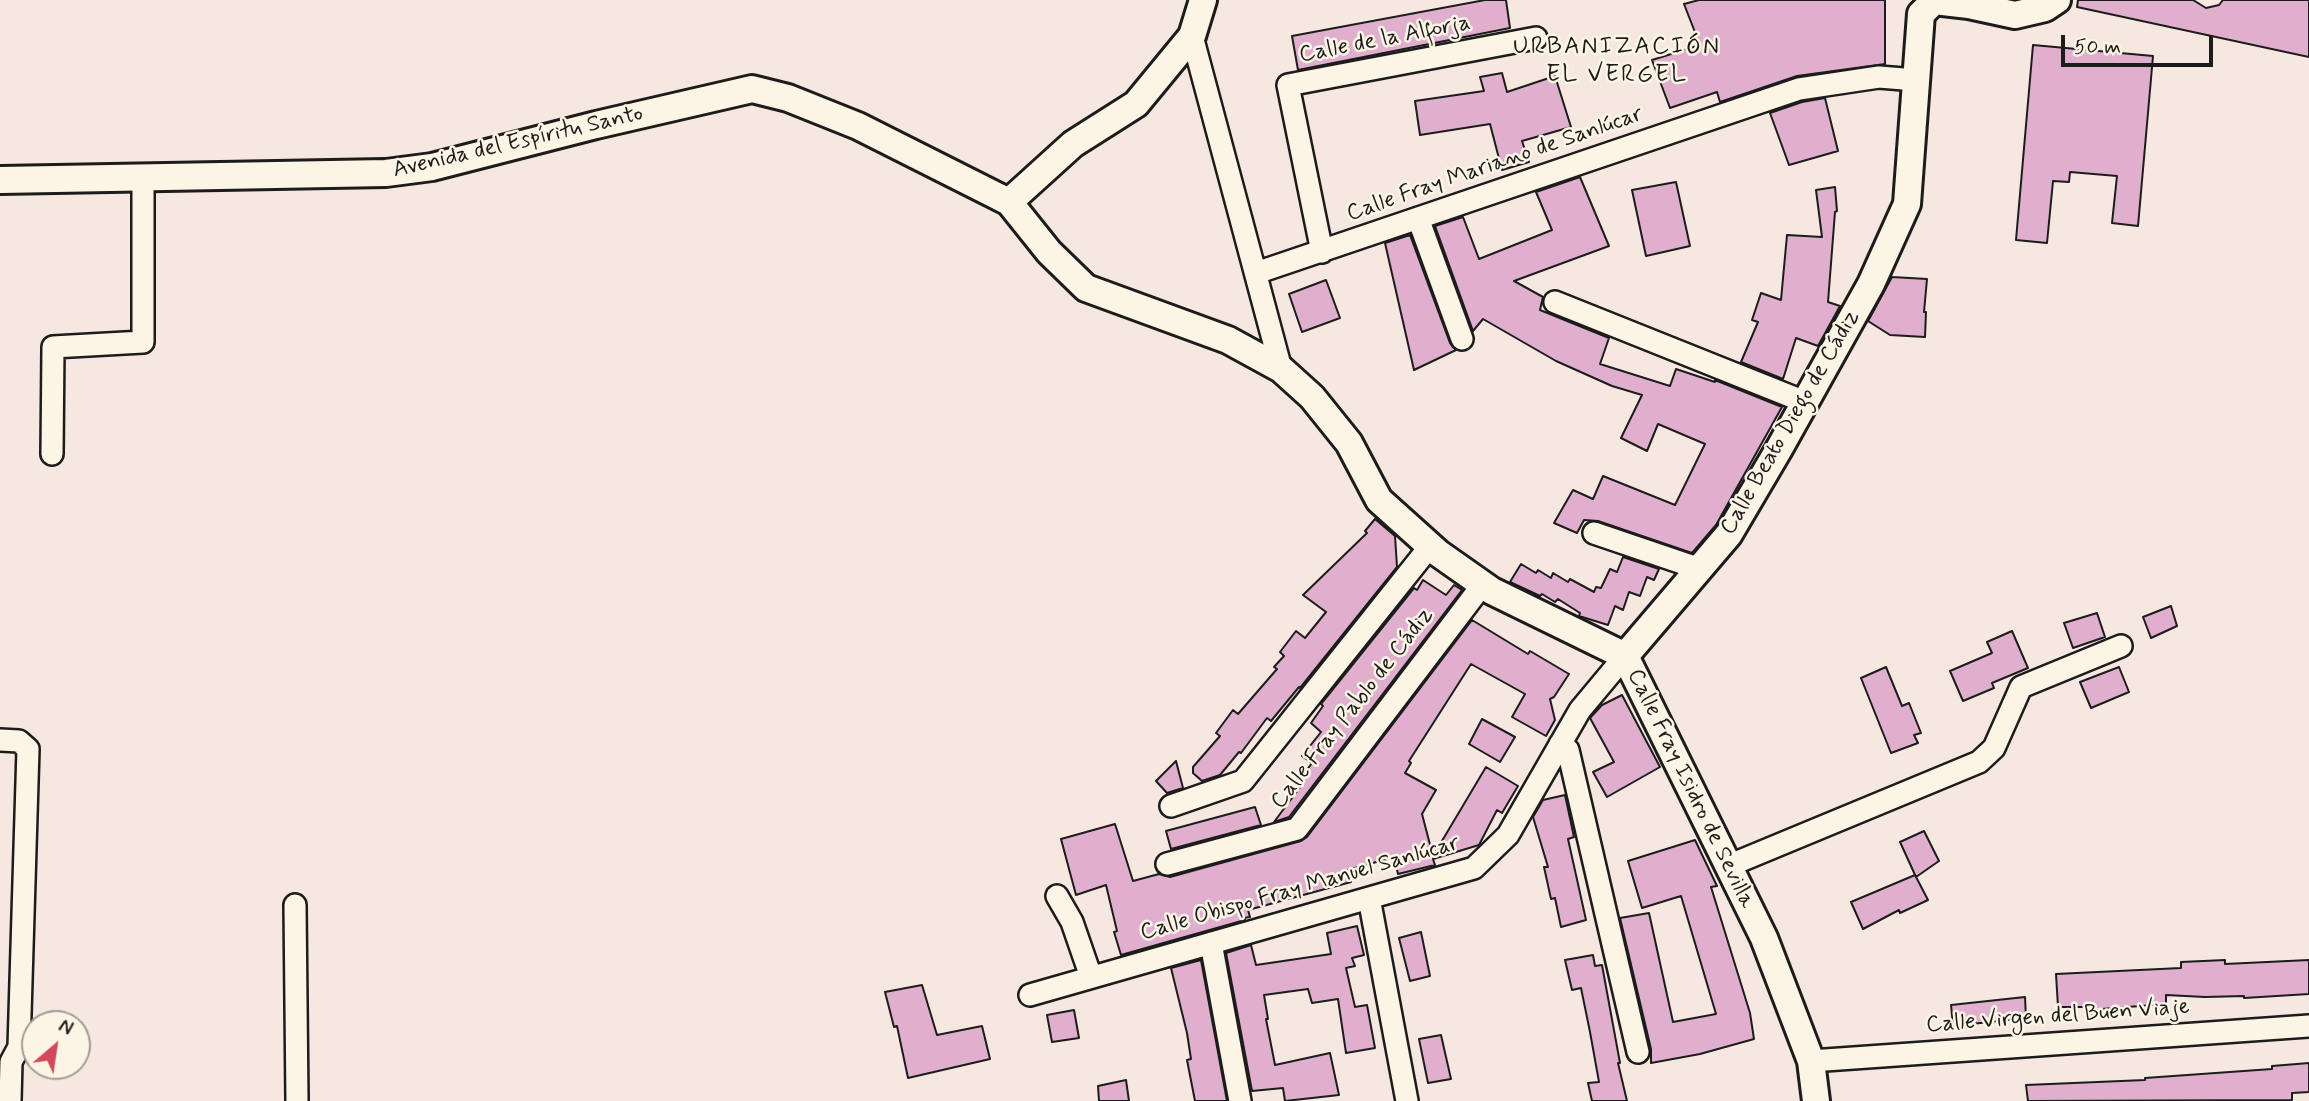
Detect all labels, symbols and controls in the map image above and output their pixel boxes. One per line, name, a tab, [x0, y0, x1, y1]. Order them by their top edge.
street label: Calle de la Alforja	[1297, 10, 1473, 70]
scale bar	[2064, 21, 2216, 65]
text: 50 m	[2074, 33, 2121, 61]
district label: URBANIZACIÓN EL VERGEL	[1519, 34, 1715, 90]
street label: Avenida del Espíritu Santo	[390, 101, 646, 185]
street label: Calle Fray Mariano de Sanlúcar	[1343, 101, 1647, 229]
street label: Calle Beato Diego de Cádiz	[1715, 306, 1867, 540]
street label: Calle Fray Pablo de Cádiz	[1266, 603, 1440, 815]
street label: Calle Fray Isidro de Sevilla	[1620, 665, 1760, 913]
street label: Calle Obispo Fray Manuel Sanlúcar	[1137, 830, 1463, 948]
street label: Calle Virgen del Buen Viaje	[1925, 994, 2191, 1040]
north arrow	[21, 1010, 91, 1080]
text: N	[54, 1014, 77, 1042]

